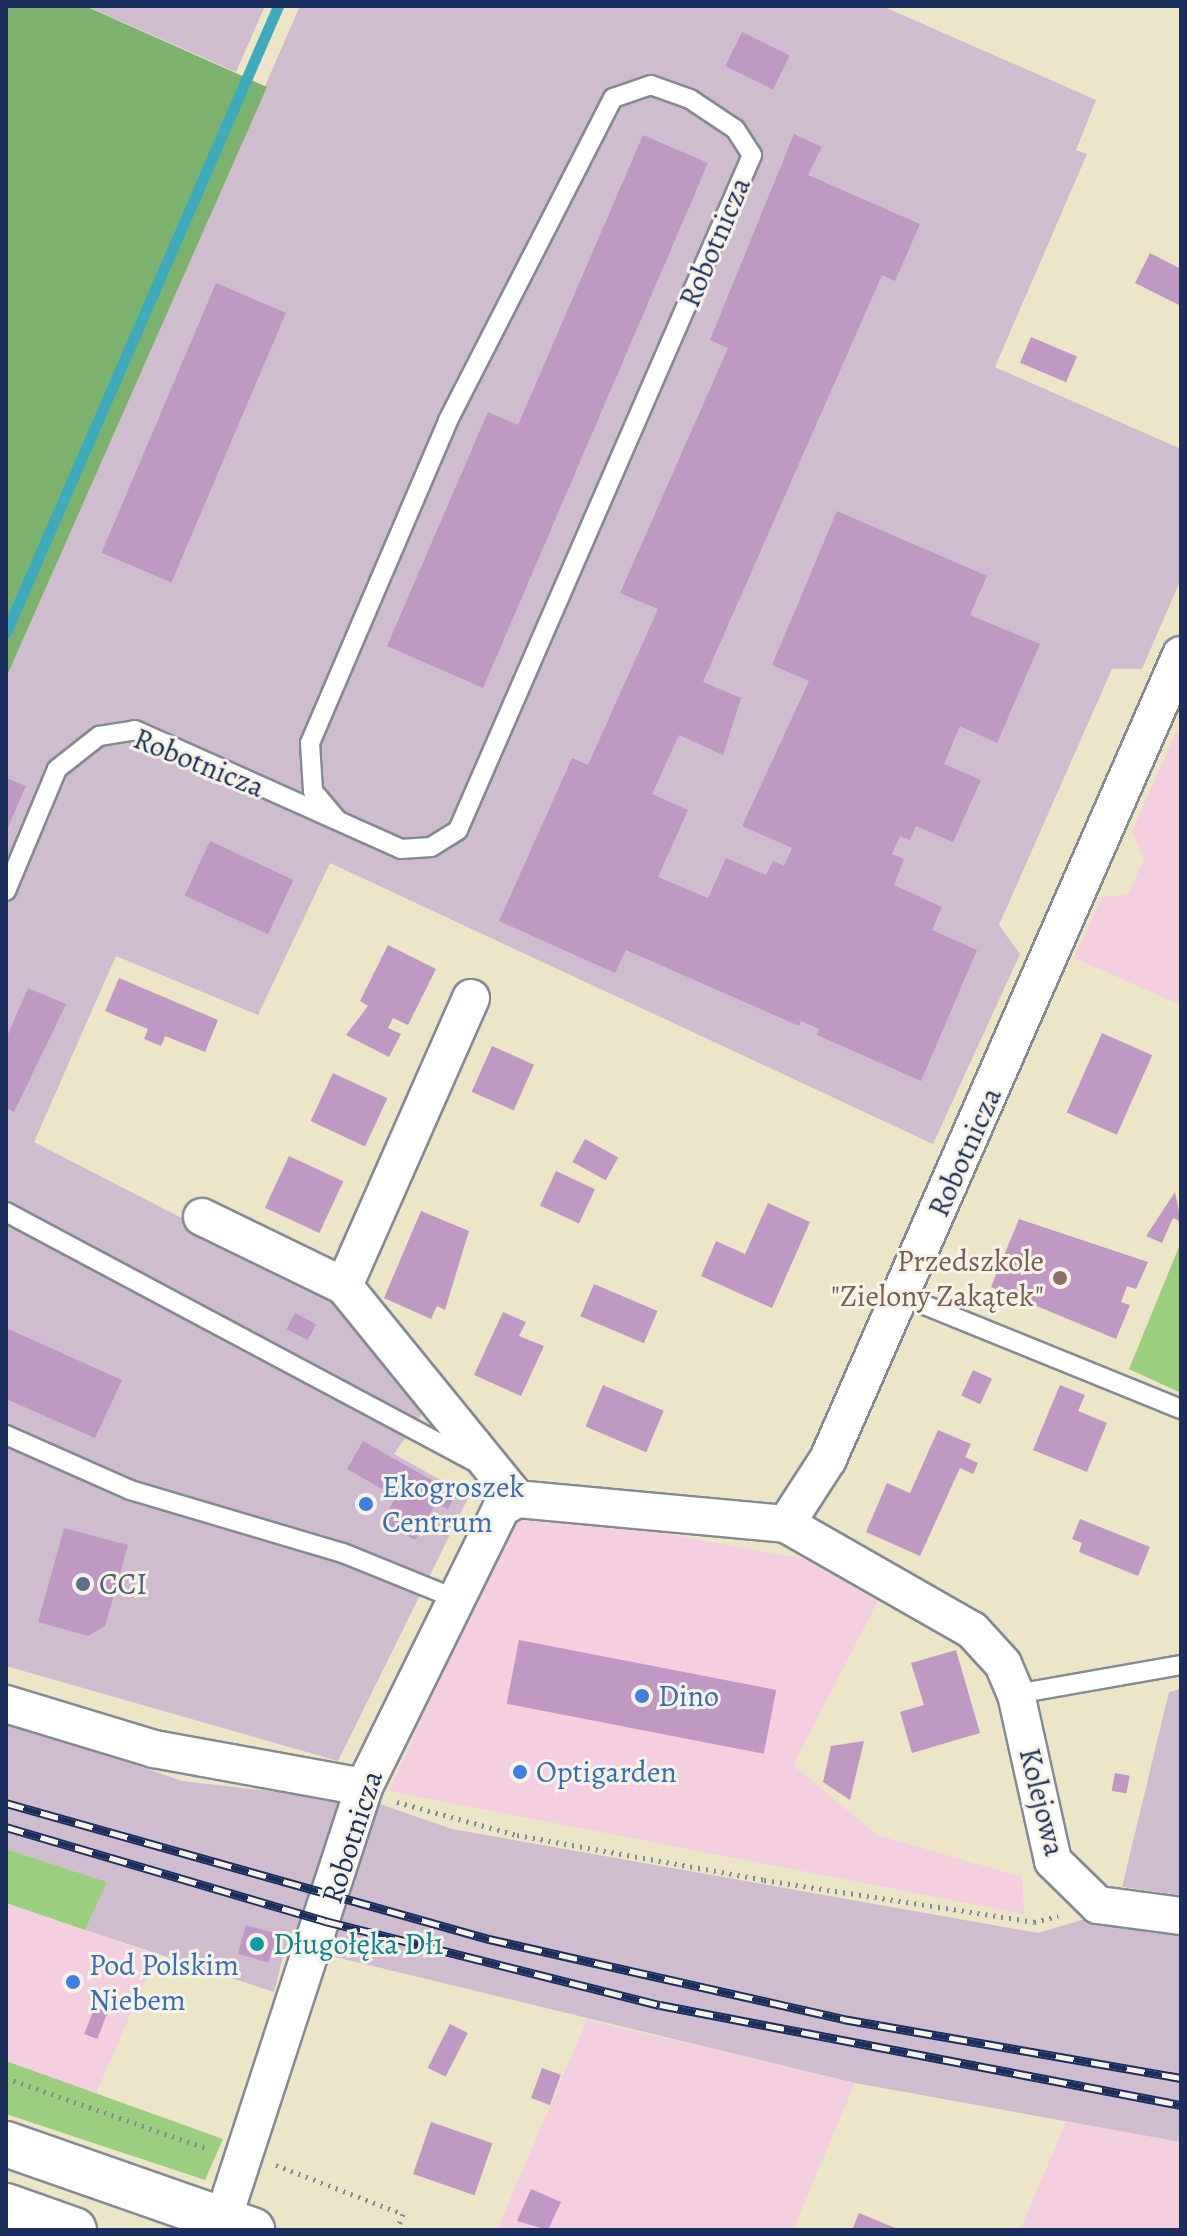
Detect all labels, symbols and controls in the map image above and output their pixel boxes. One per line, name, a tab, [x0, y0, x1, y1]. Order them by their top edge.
street label: Robotnicza	[671, 172, 759, 312]
street label: Robotnicza	[128, 720, 270, 806]
street label: Robotnicza	[921, 1082, 1009, 1222]
place label: Przedszkole "Zielony Zakątek"	[831, 1243, 1044, 1314]
marker: Przedszkole "Zielony Zakątek"	[1051, 1269, 1069, 1287]
place label: Ekogroszek Centrum	[382, 1469, 524, 1540]
marker: Ekogroszek Centrum	[357, 1495, 375, 1513]
place label: CCI	[99, 1566, 147, 1602]
marker: CCI	[74, 1575, 92, 1593]
place label: Dino	[658, 1678, 719, 1714]
marker: Dino	[633, 1687, 651, 1705]
street label: Kolejowa	[1011, 1744, 1073, 1860]
place label: Optigarden	[536, 1754, 677, 1790]
marker: Optigarden	[511, 1763, 529, 1781]
street label: Robotnicza	[314, 1766, 390, 1908]
place label: Długołęka Dł1	[273, 1926, 444, 1962]
marker: Długołęka Dł1	[248, 1935, 266, 1953]
place label: Pod Polskim Niebem	[89, 1947, 239, 2018]
marker: Pod Polskim Niebem	[64, 1973, 82, 1991]

